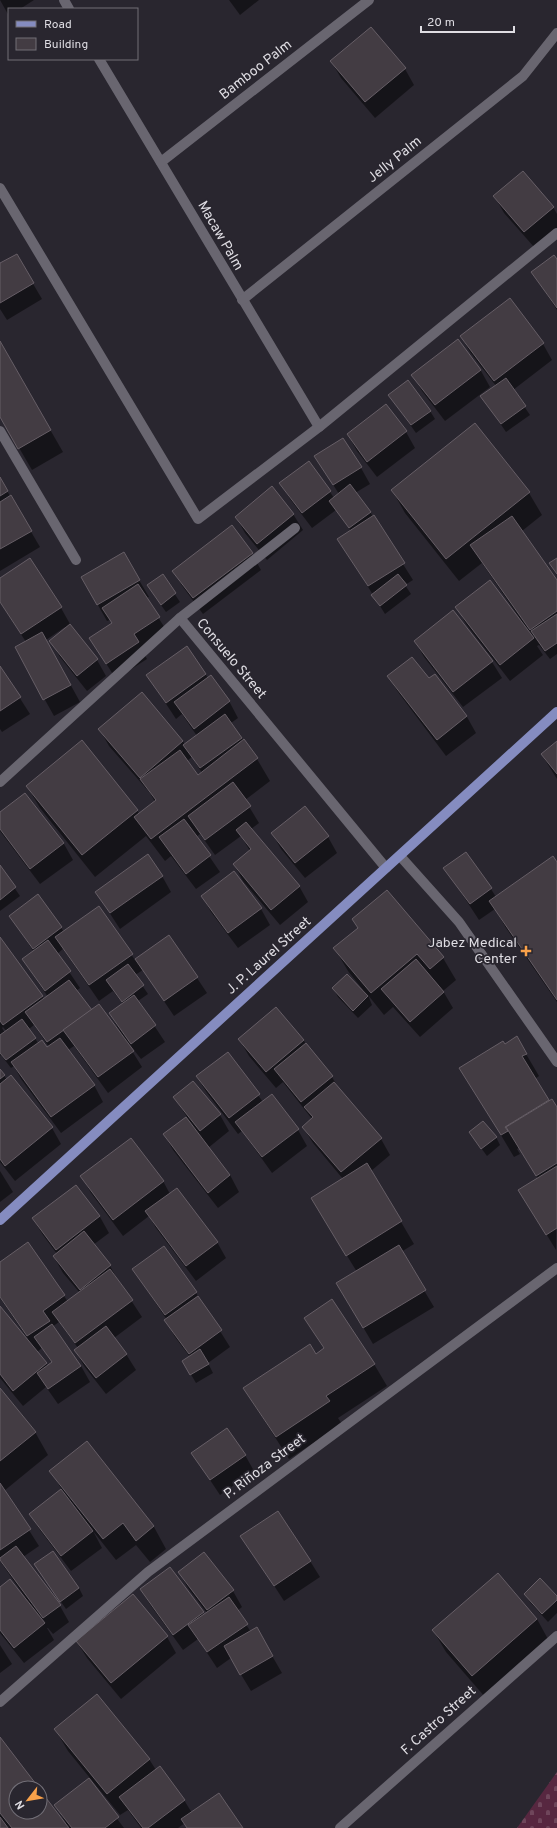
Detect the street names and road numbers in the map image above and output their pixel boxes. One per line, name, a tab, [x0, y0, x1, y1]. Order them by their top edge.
street label: Bamboo Palm	[216, 36, 296, 104]
street label: Jelly Palm	[365, 133, 425, 187]
street label: Macaw Palm	[193, 198, 247, 274]
street label: Consuelo Street	[192, 615, 270, 703]
street label: J. P. Laurel Street	[223, 913, 315, 999]
street label: P. Riñoza Street	[221, 1431, 309, 1503]
street label: F. Castro Street	[398, 1683, 480, 1759]

